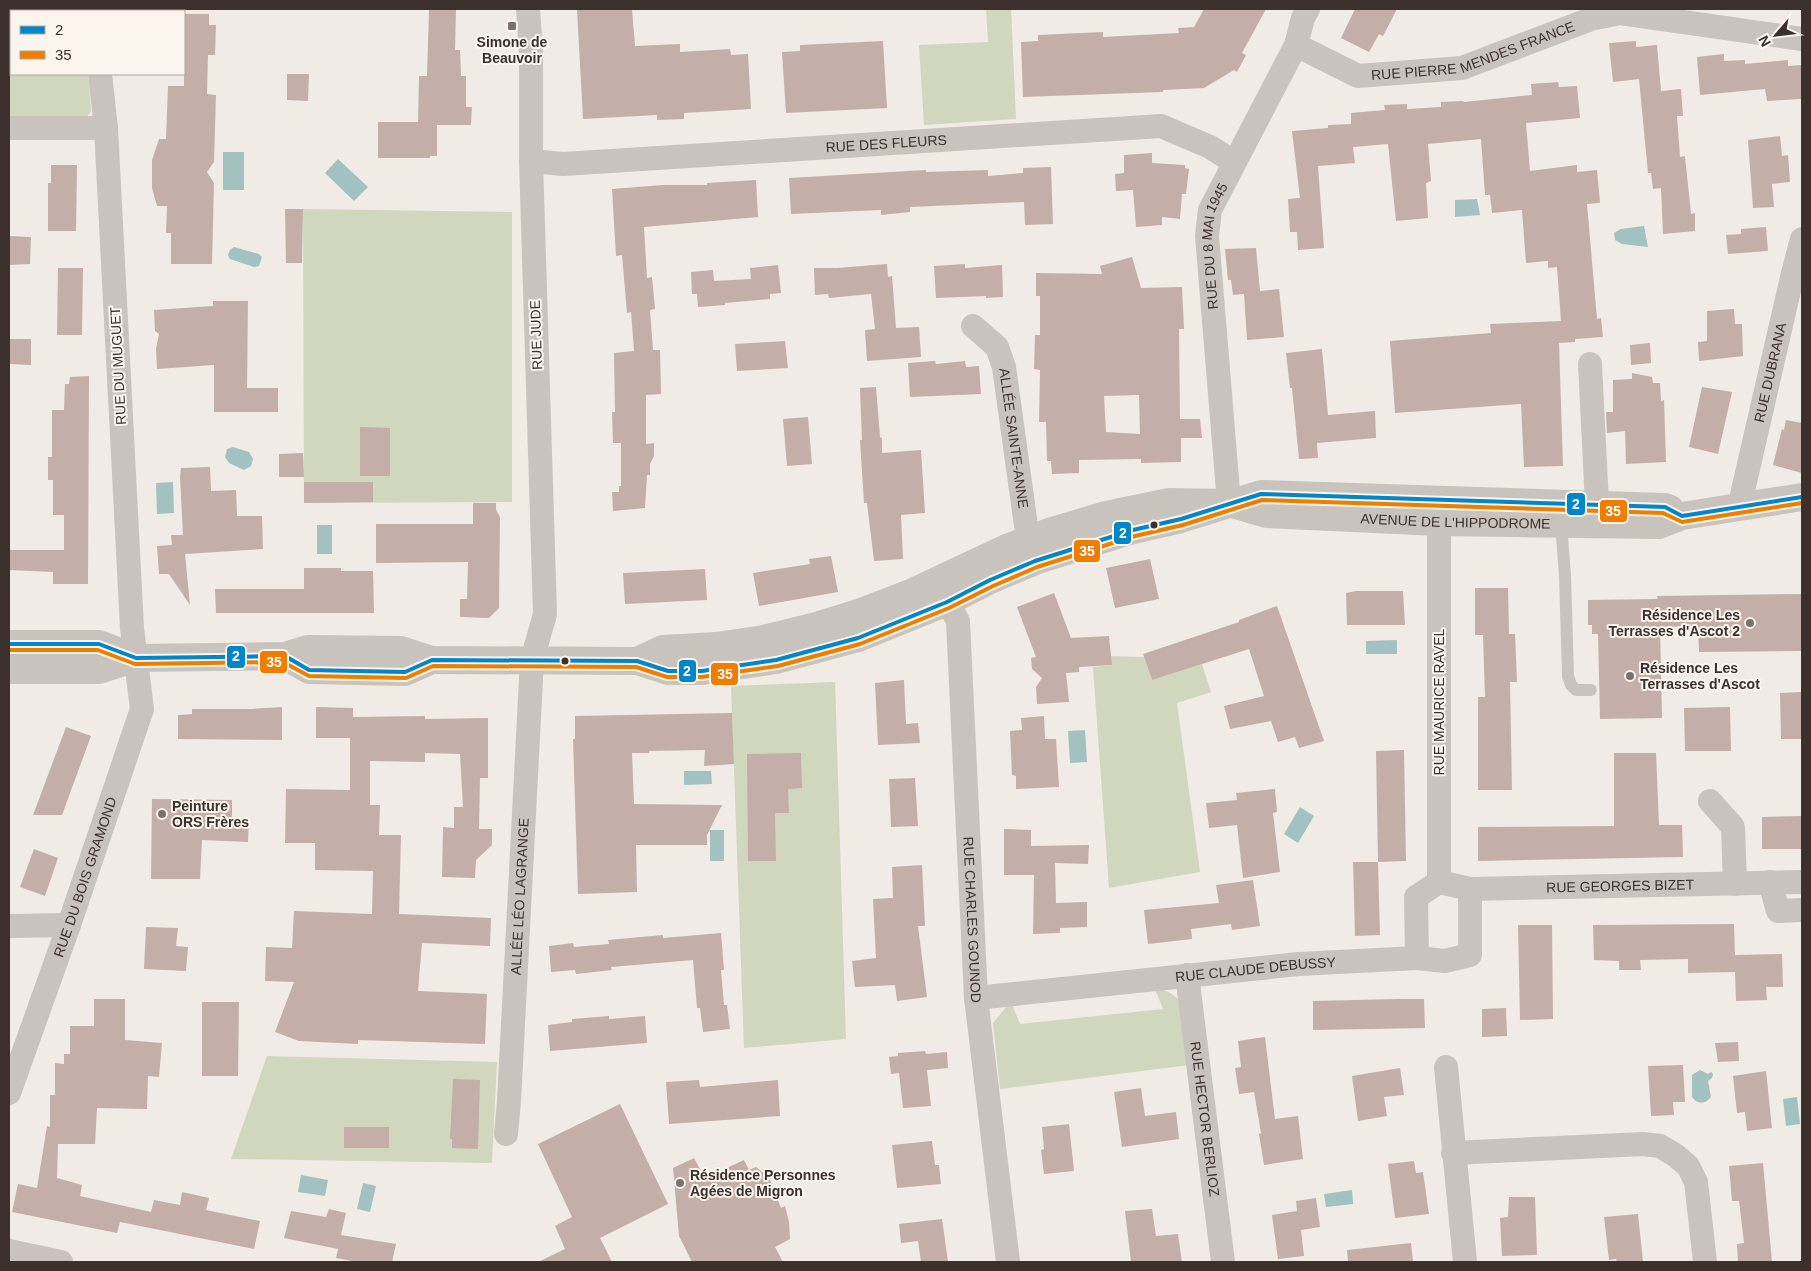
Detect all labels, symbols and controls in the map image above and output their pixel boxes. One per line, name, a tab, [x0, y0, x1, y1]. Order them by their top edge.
legend	[10, 10, 185, 75]
north arrow	[1751, 10, 1801, 60]
street label: RUE PIERRE MENDES FRANCE	[1371, 18, 1577, 83]
marker: Simone de Beauvoir	[506, 20, 518, 32]
text: 2	[55, 21, 63, 38]
text: N	[1755, 33, 1774, 49]
place label: Simone de Beauvoir	[477, 34, 548, 66]
text: 35	[55, 46, 72, 63]
street label: RUE DES FLEURS	[825, 132, 947, 155]
street label: RUE DU 8 MAI 1945	[1199, 180, 1231, 310]
street label: RUE JUDE	[527, 300, 545, 370]
street label: RUE DU MUGUET	[107, 306, 129, 425]
street label: RUE DUBRANA	[1751, 320, 1789, 424]
street label: ALLÉE SAINTE-ANNE	[996, 367, 1032, 510]
line badge: 2	[1566, 492, 1586, 516]
text: 2	[1572, 496, 1580, 512]
line badge: 35	[1599, 499, 1628, 523]
text: 35	[1605, 503, 1621, 519]
street label: AVENUE DE L'HIPPODROME	[1360, 510, 1551, 532]
unlabelled marker	[1149, 520, 1159, 530]
line badge: 2	[1113, 521, 1132, 545]
text: 2	[1119, 525, 1127, 541]
line badge: 35	[1073, 539, 1101, 563]
text: 35	[1079, 543, 1095, 559]
place label: Résidence Les Terrasses d'Ascot 2	[1609, 607, 1740, 639]
marker: Résidence Les Terrasses d'Ascot 2	[1744, 617, 1756, 629]
street label: RUE MAURICE RAVEL	[1431, 628, 1447, 775]
line badge: 2	[226, 645, 246, 669]
text: 2	[232, 648, 240, 664]
line badge: 35	[259, 650, 288, 674]
text: 35	[266, 654, 282, 670]
unlabelled marker	[560, 656, 570, 666]
line badge: 2	[678, 659, 697, 683]
place label: Résidence Les Terrasses d'Ascot	[1640, 660, 1760, 692]
line badge: 35	[710, 662, 739, 686]
text: 2	[683, 663, 691, 679]
text: 35	[717, 666, 733, 682]
marker: Résidence Les Terrasses d'Ascot	[1624, 670, 1636, 682]
street label: RUE DU BOIS GRAMOND	[50, 795, 120, 959]
place label: Peinture ORS Frères	[172, 798, 249, 830]
marker: Peinture ORS Frères	[156, 808, 168, 820]
street label: ALLÉE LÉO LAGRANGE	[508, 817, 532, 975]
street label: RUE CHARLES GOUNOD	[960, 836, 984, 1003]
street label: RUE GEORGES BIZET	[1546, 876, 1695, 895]
street label: RUE CLAUDE DEBUSSY	[1174, 954, 1337, 985]
street label: RUE HECTOR BERLIOZ	[1187, 1040, 1223, 1198]
place label: Résidence Personnes Agées de Migron	[690, 1167, 836, 1199]
marker: Résidence Personnes Agées de Migron	[674, 1177, 686, 1189]

